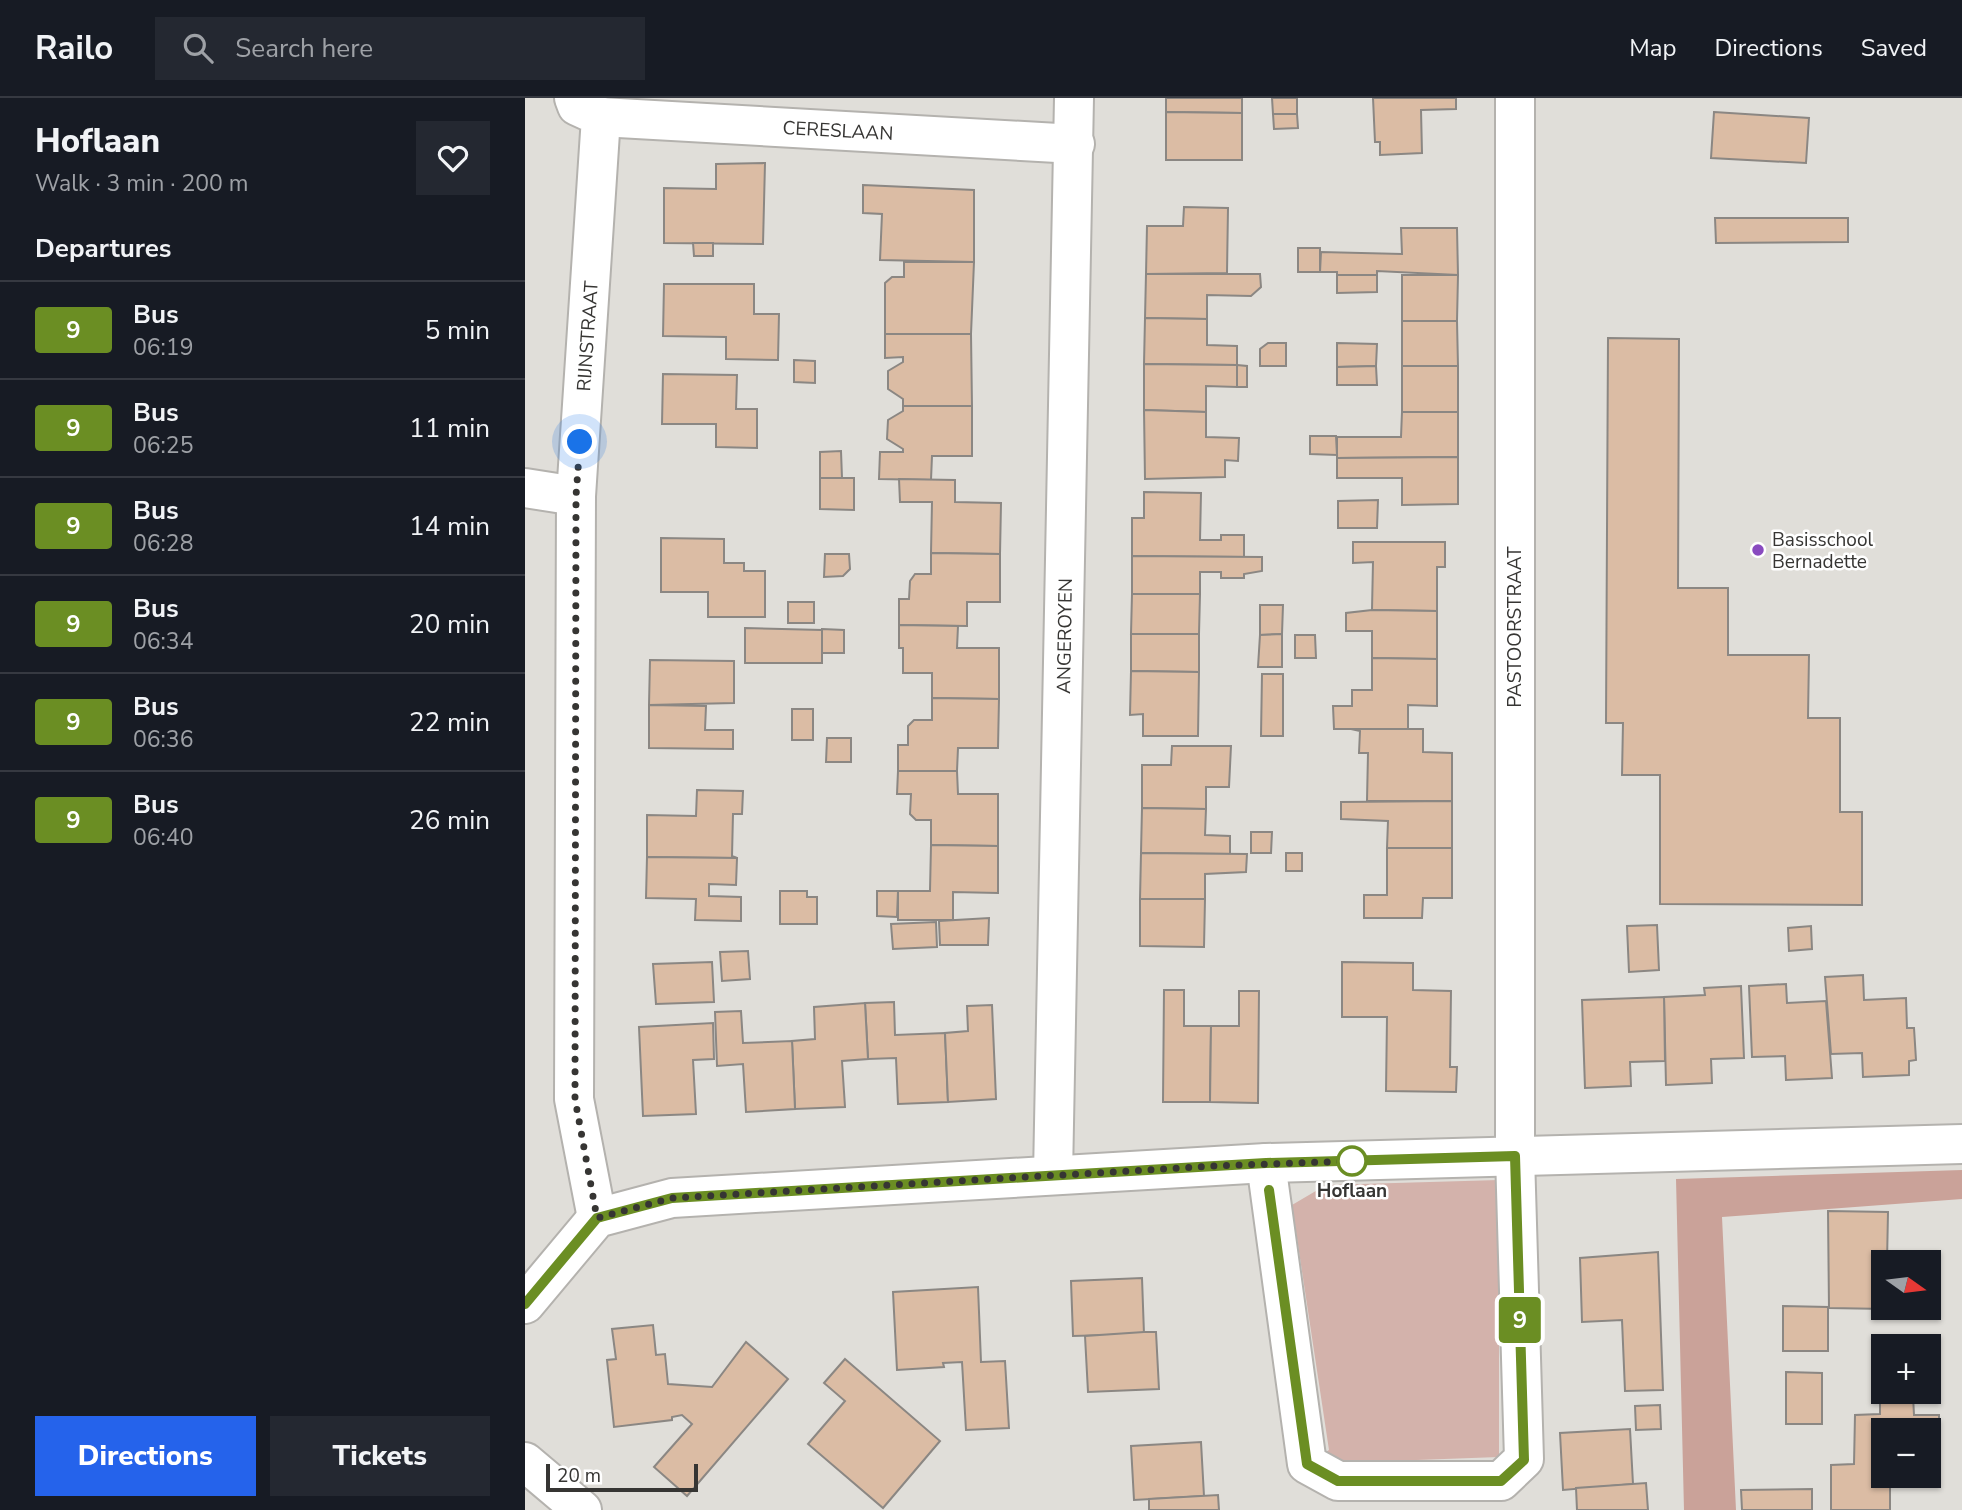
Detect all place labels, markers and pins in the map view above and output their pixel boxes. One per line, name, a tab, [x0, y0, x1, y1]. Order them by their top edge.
place label: Basisschool Bernadette	[1772, 527, 1873, 575]
marker: Basisschool Bernadette	[1750, 542, 1766, 558]
marker: Hoflaan	[1337, 1146, 1367, 1176]
place label: Hoflaan	[1317, 1178, 1387, 1204]

